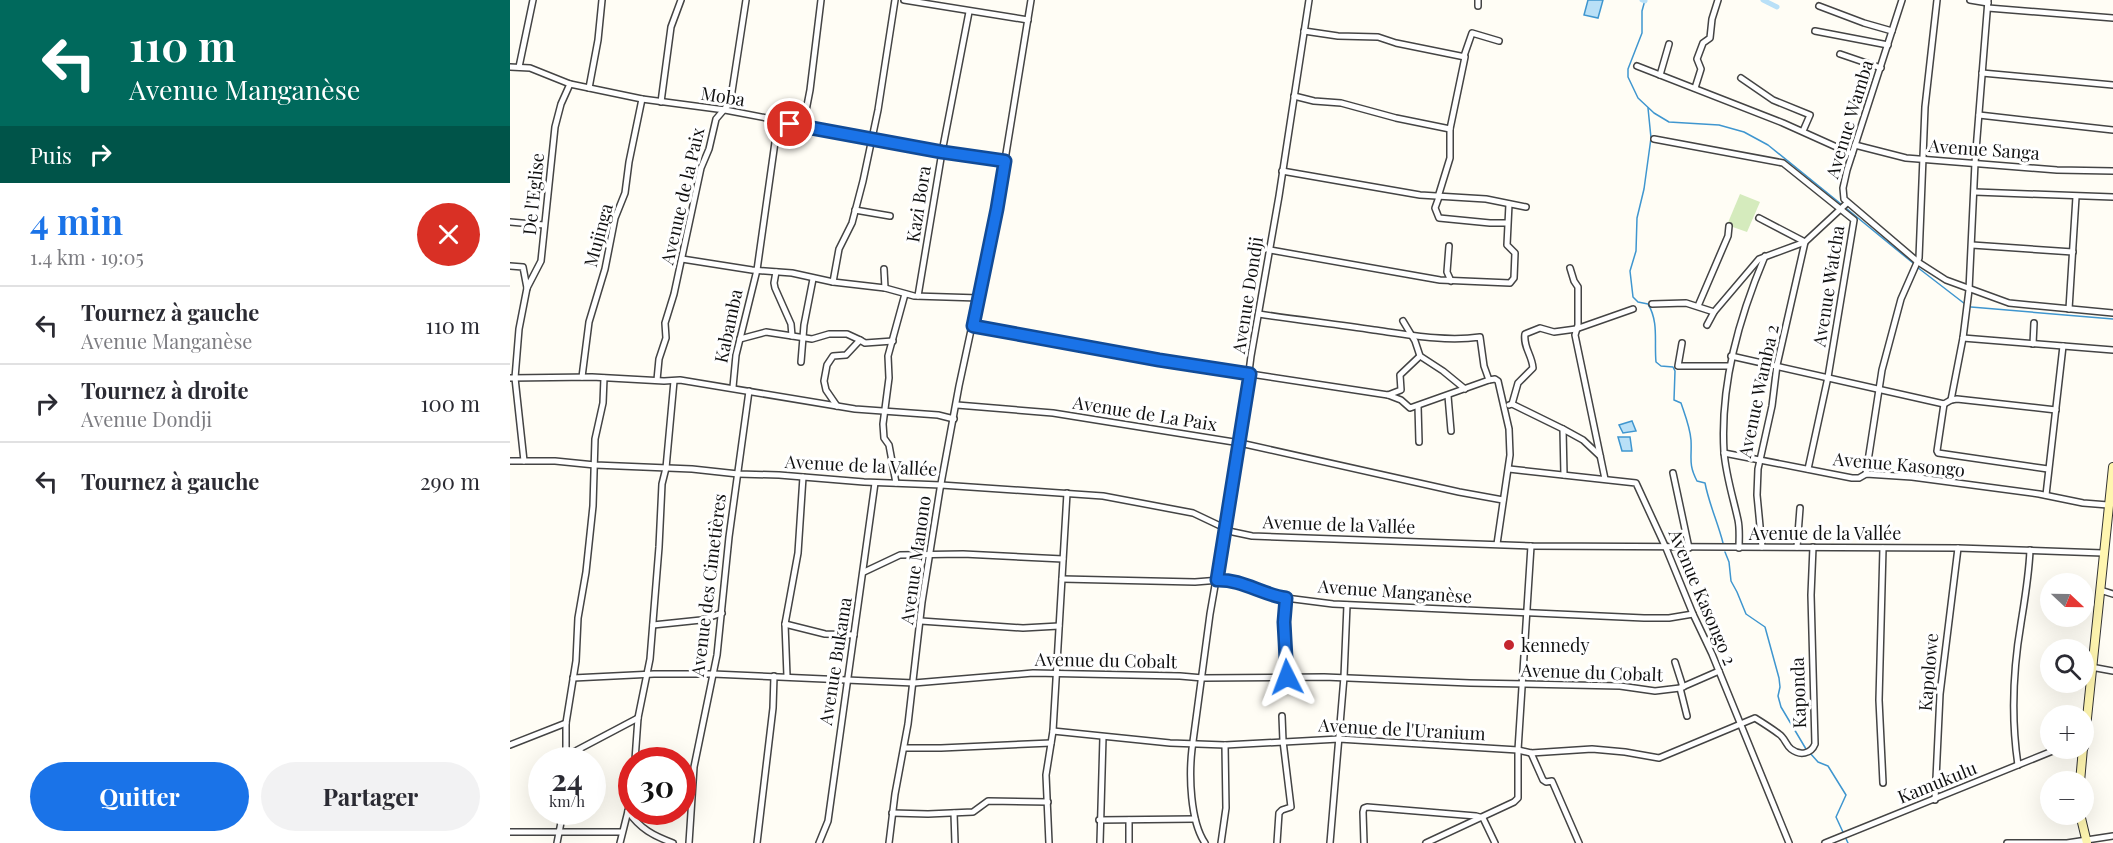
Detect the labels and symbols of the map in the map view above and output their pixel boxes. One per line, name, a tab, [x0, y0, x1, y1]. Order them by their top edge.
street label: Avenue Wamba	[1819, 57, 1878, 182]
street label: Moba	[699, 81, 747, 111]
pin	[764, 98, 815, 149]
street label: Avenue de la Paix	[654, 125, 710, 268]
street label: Avenue Sanga	[1927, 133, 2040, 165]
street label: De l'Eglise	[517, 152, 549, 236]
street label: Kazi Bora	[900, 164, 936, 244]
street label: Mujinga	[578, 201, 618, 269]
street label: Avenue Watcha	[1806, 224, 1849, 349]
street label: Avenue Dondji	[1226, 235, 1268, 356]
street label: Kabamba	[708, 287, 748, 365]
street label: Avenue Wamba 2	[1732, 322, 1784, 461]
street label: Avenue de La Paix	[1070, 390, 1219, 436]
street label: Avenue Kasongo	[1831, 446, 1966, 482]
street label: Avenue de la Vallée	[783, 449, 938, 481]
street label: Avenue des Cimetières	[685, 492, 731, 679]
street label: Avenue Manono	[894, 494, 936, 627]
street label: Avenue de la Vallée	[1261, 509, 1416, 539]
street label: Avenue de la Vallée	[1748, 521, 1901, 545]
street label: Avenue Kasongo 2	[1663, 524, 1742, 669]
north arrow	[2040, 573, 2094, 627]
street label: Avenue Manganèse	[1316, 574, 1473, 608]
street label: Avenue Bukama	[813, 595, 857, 728]
street label: Kapolowe	[1913, 632, 1943, 712]
place label: kennedy	[1521, 633, 1590, 657]
marker: kennedy	[1502, 638, 1516, 652]
position arrow	[1255, 645, 1319, 709]
street label: Avenue du Cobalt	[1034, 647, 1178, 673]
street label: Avenue du Cobalt	[1520, 657, 1664, 686]
street label: Kaponda	[1785, 657, 1811, 729]
street label: Avenue de l'Uranium	[1317, 713, 1486, 745]
speed limit sign: 30	[618, 747, 696, 825]
street label: Kamukulu	[1894, 755, 1981, 809]

